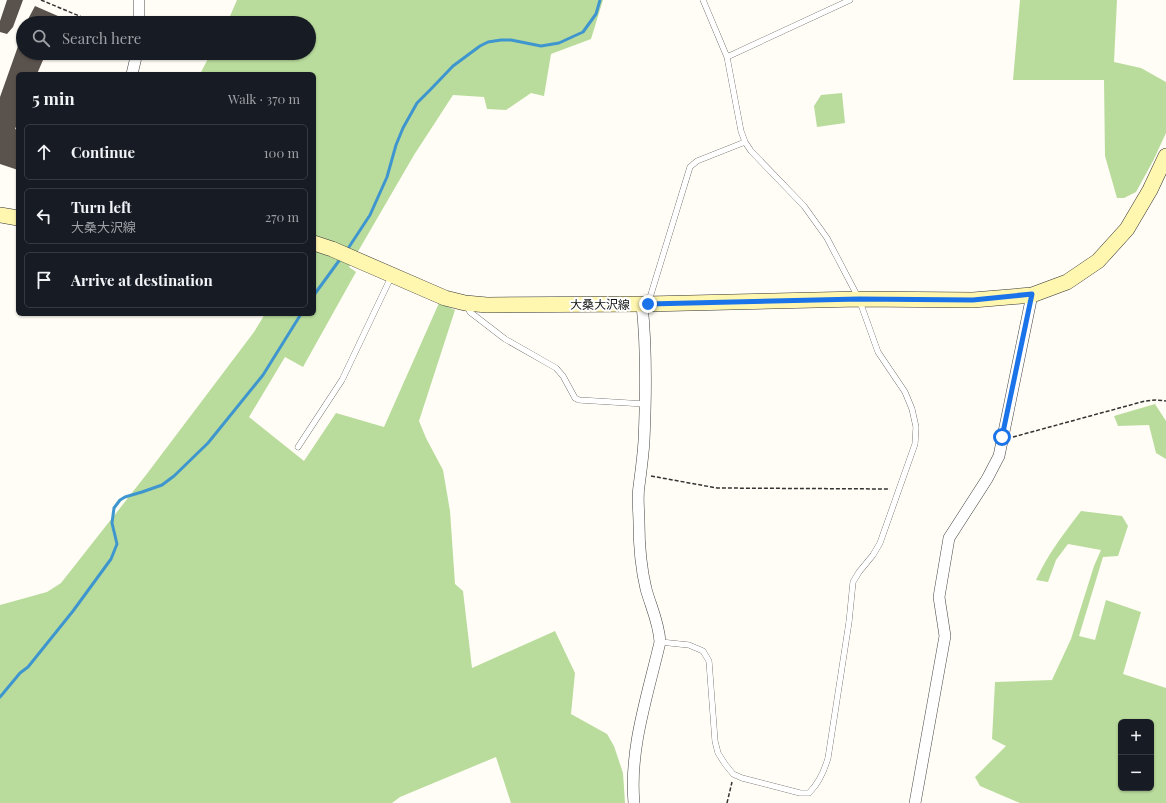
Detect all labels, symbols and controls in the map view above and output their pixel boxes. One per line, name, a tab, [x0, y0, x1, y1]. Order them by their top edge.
search box	[16, 16, 316, 60]
icon: search	[30, 27, 52, 49]
text: Search here	[62, 28, 141, 48]
text: 5 min	[32, 87, 75, 109]
text: Walk · 370 m	[228, 90, 300, 107]
icon: ahead	[33, 141, 55, 163]
text: Continue	[71, 142, 135, 162]
text: 100 m	[264, 144, 299, 161]
text: Turn left	[71, 197, 132, 217]
icon: left	[33, 205, 55, 227]
text: 270 m	[265, 208, 299, 225]
text: 大桑大沢線	[71, 218, 136, 235]
icon: arrive	[33, 269, 55, 291]
text: Arrive at destination	[71, 270, 213, 290]
route end	[639, 295, 657, 313]
street label: 大桑大沢線	[570, 296, 630, 312]
route start	[993, 428, 1011, 446]
map controls	[1118, 719, 1154, 791]
button: +	[1118, 719, 1154, 755]
button: −	[1118, 755, 1154, 791]

